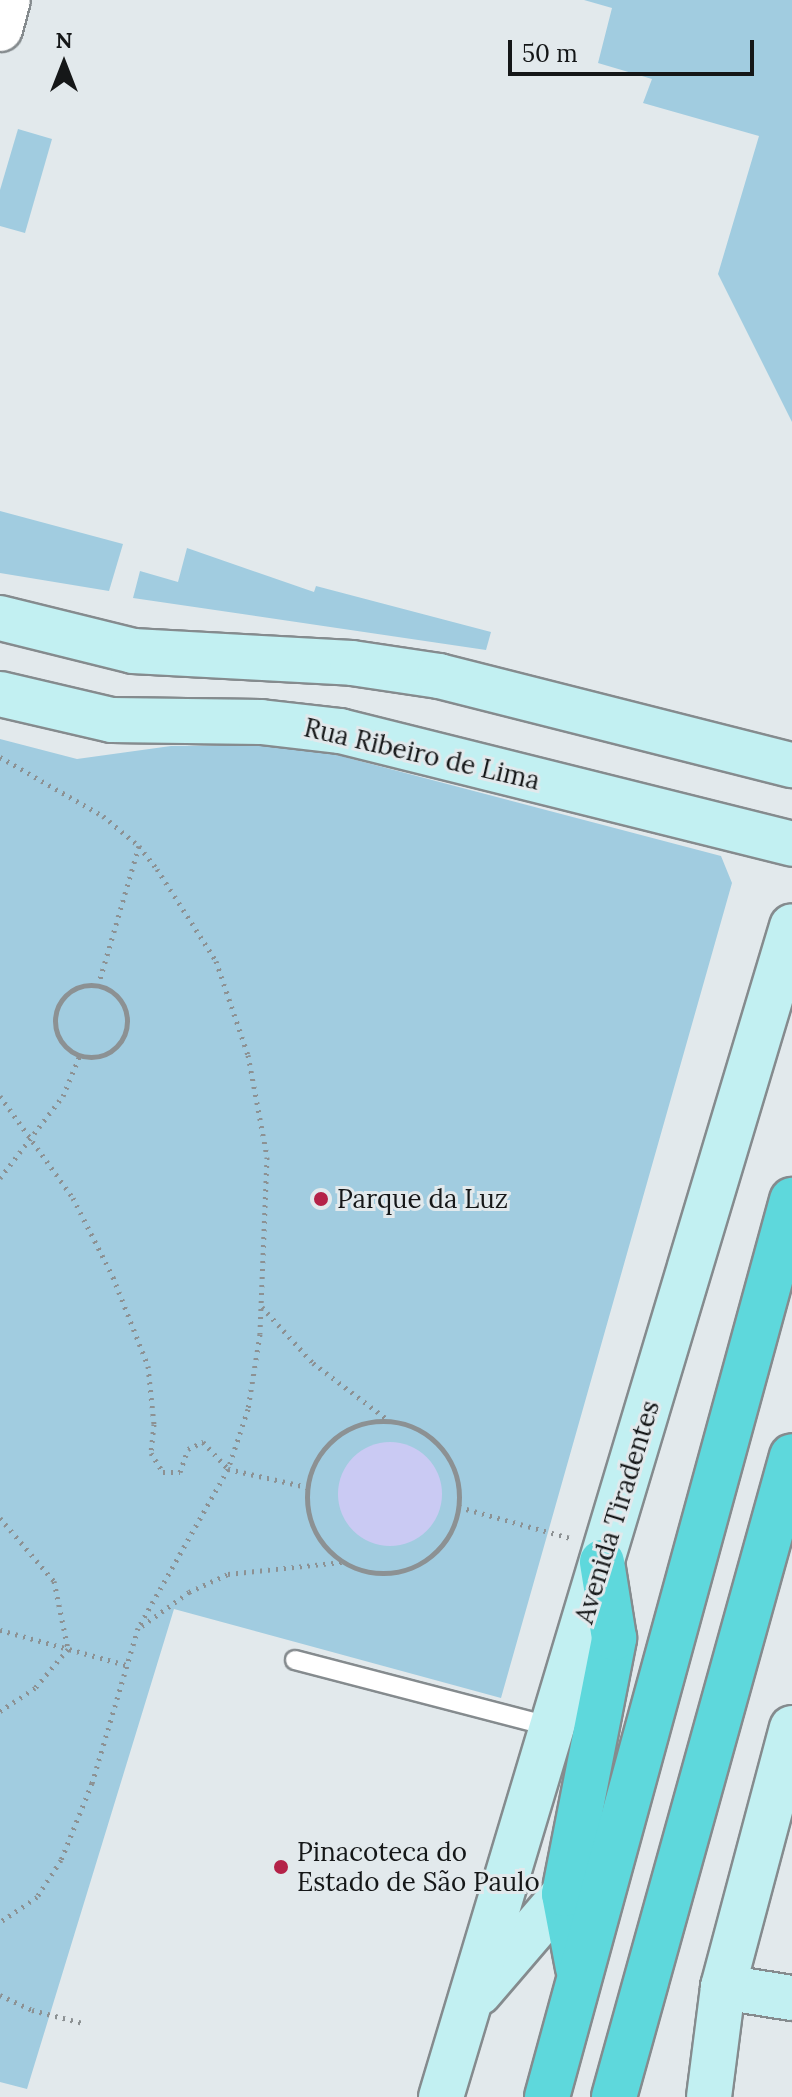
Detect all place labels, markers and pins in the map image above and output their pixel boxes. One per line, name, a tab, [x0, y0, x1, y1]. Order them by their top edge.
place label: Parque da Luz	[337, 1183, 508, 1215]
marker: Parque da Luz	[312, 1190, 330, 1208]
place label: Pinacoteca do Estado de São Paulo	[297, 1836, 540, 1898]
marker: Pinacoteca do Estado de São Paulo	[272, 1858, 290, 1876]

